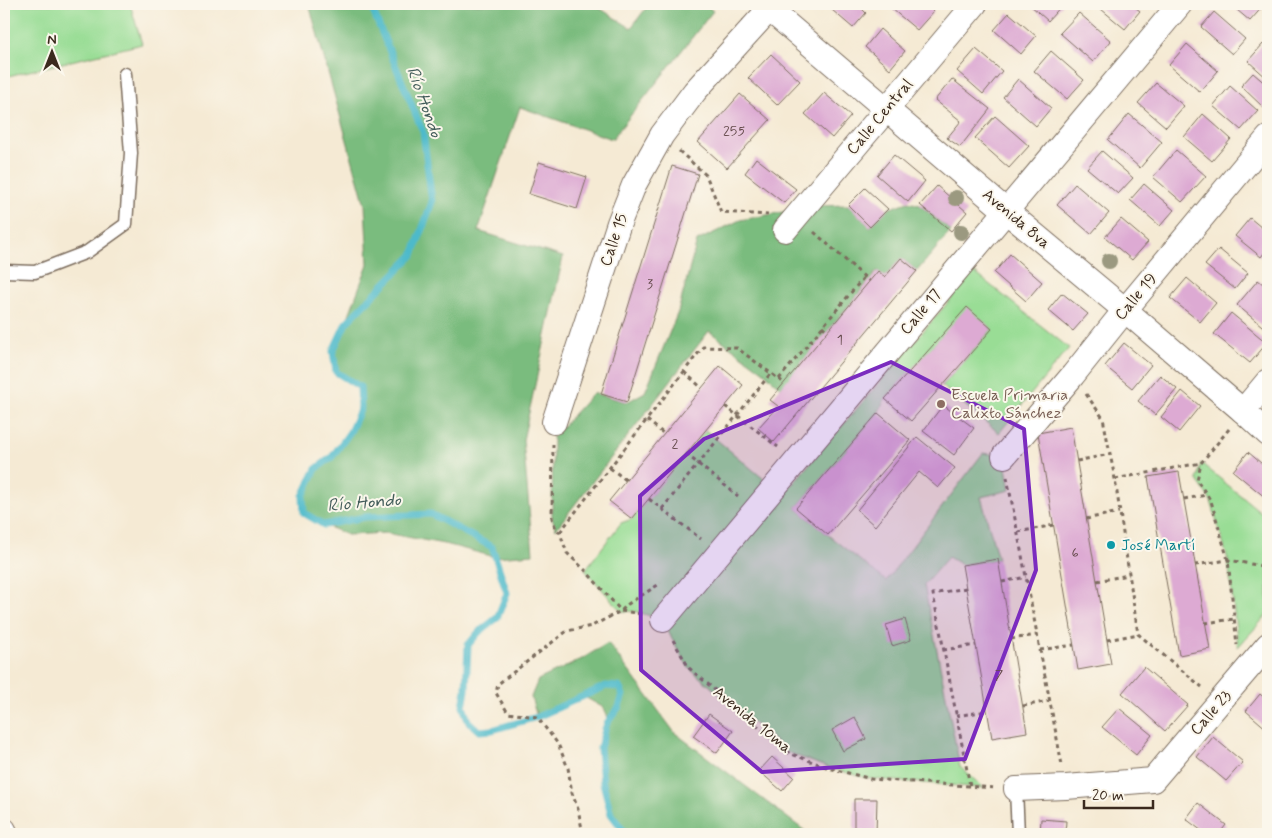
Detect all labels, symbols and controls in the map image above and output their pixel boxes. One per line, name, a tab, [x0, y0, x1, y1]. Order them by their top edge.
north arrow	[28, 28, 78, 78]
text: N	[47, 31, 57, 49]
water label: Río Hondo	[400, 63, 448, 142]
street label: Calle Central	[842, 75, 918, 159]
house number: 255	[723, 122, 745, 140]
street label: Avenida 8va	[978, 184, 1054, 254]
street label: Calle 15	[595, 211, 633, 269]
street label: Calle 19	[1110, 269, 1162, 325]
house number: 3	[647, 275, 653, 293]
street label: Calle 17	[896, 285, 946, 339]
house number: 1	[837, 331, 843, 349]
place label: Escuela Primaria Calixto Sánchez	[951, 385, 1068, 424]
marker: Escuela Primaria Calixto Sánchez	[935, 398, 947, 410]
house number: 2	[672, 435, 679, 453]
water label: Río Hondo	[326, 488, 403, 518]
place label: José Martí	[1121, 535, 1196, 556]
marker: José Martí	[1105, 539, 1117, 551]
house number: 6	[1071, 544, 1079, 562]
house number: 7	[995, 666, 1004, 684]
street label: Avenida 10ma	[708, 682, 796, 758]
street label: Calle 23	[1186, 686, 1237, 740]
scale bar	[1084, 778, 1153, 810]
text: 20 m	[1092, 786, 1124, 806]

